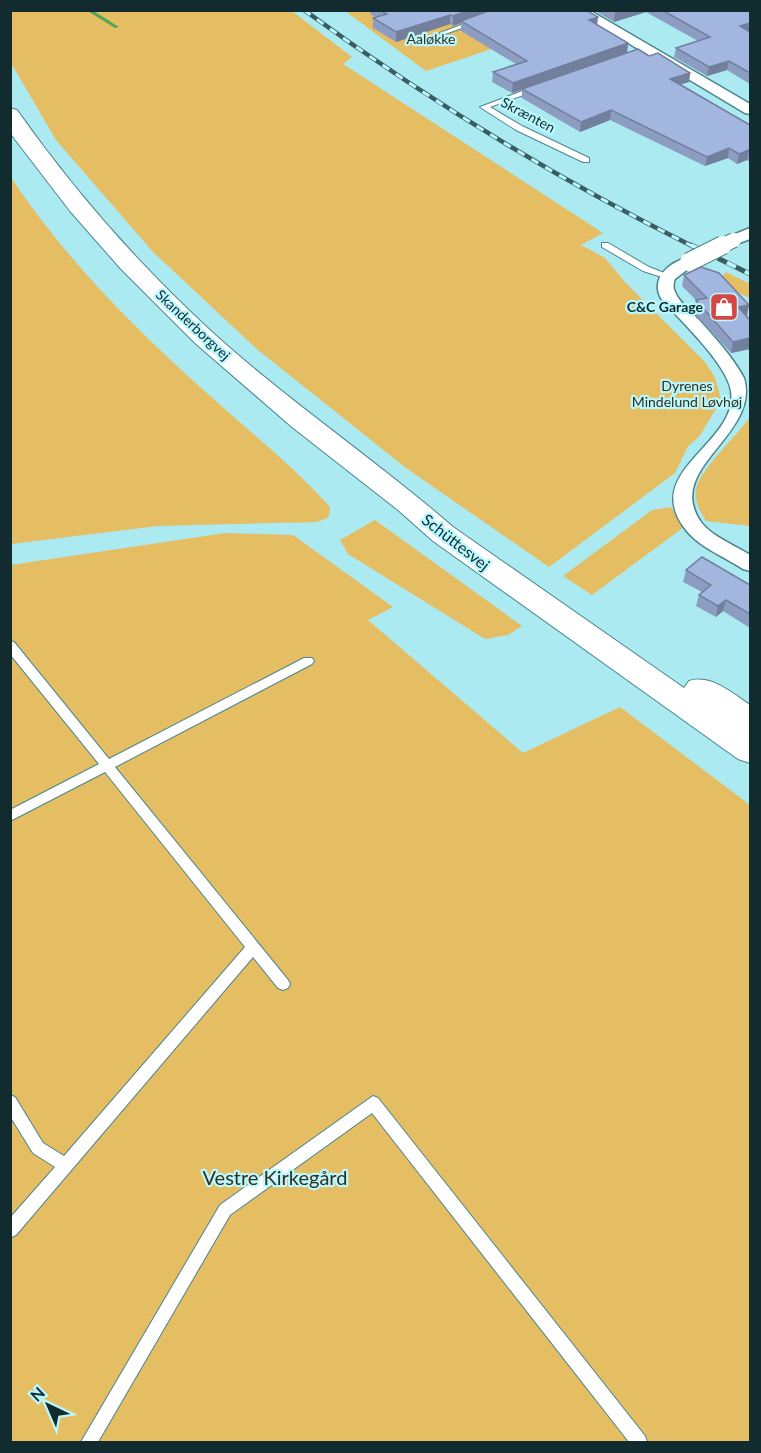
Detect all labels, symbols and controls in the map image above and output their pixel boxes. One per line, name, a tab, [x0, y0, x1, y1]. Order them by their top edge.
park label: Aaløkke	[407, 30, 455, 47]
street label: Skrænten	[498, 93, 558, 136]
street label: Skanderborgvej	[153, 286, 234, 363]
shop icon: C&C Garage	[708, 291, 740, 323]
place label: C&C Garage	[627, 298, 704, 315]
park label: Dyrenes Mindelund Løvhøj	[632, 377, 742, 410]
street label: Schüttesvej	[419, 509, 494, 574]
park label: Vestre Kirkegård	[203, 1165, 347, 1189]
north arrow	[18, 1375, 78, 1435]
text: N	[26, 1383, 48, 1405]

